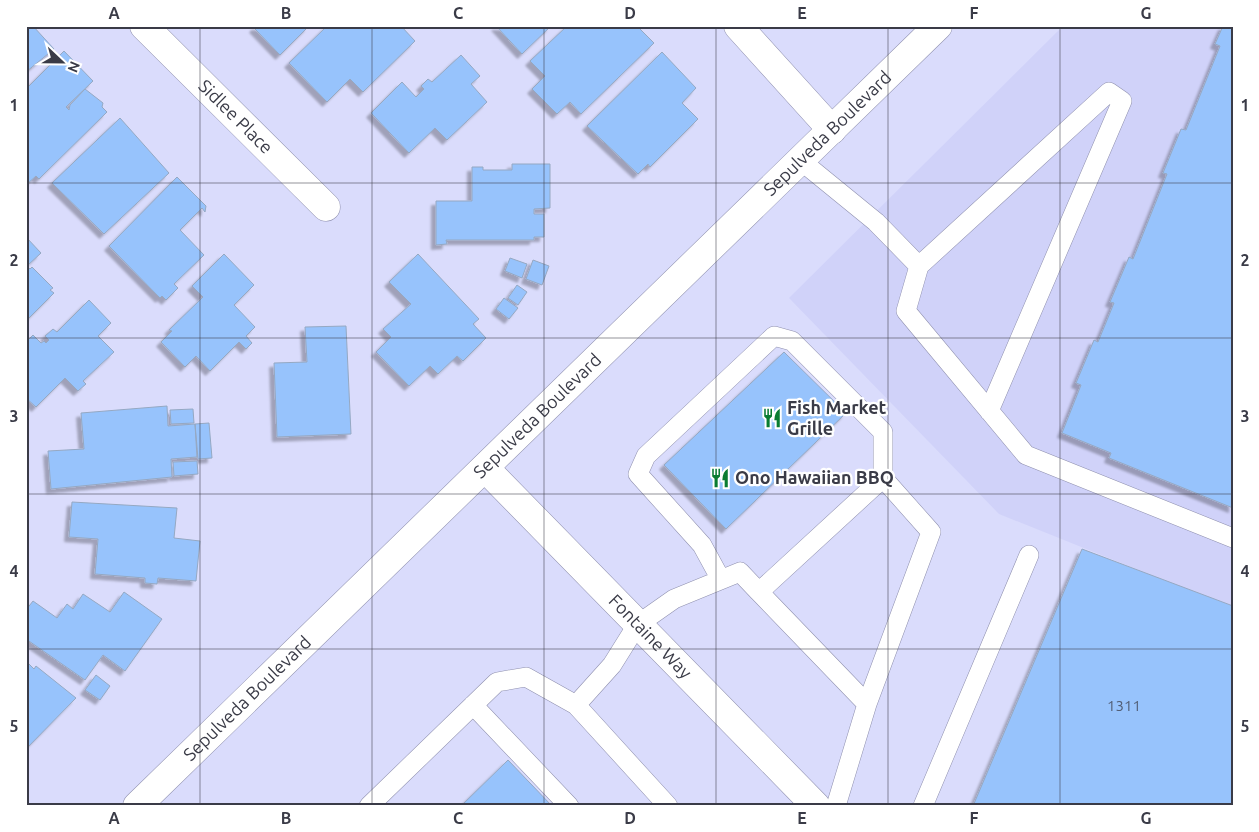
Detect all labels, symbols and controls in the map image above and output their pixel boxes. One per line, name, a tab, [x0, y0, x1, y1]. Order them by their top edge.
text: A	[108, 4, 120, 22]
text: B	[281, 4, 291, 22]
text: C	[453, 4, 463, 22]
text: D	[624, 4, 636, 22]
text: E	[797, 4, 807, 22]
text: F	[970, 4, 979, 22]
text: G	[1140, 4, 1152, 22]
north arrow	[38, 38, 88, 88]
text: N	[65, 59, 83, 75]
street label: Sepulveda Boulevard	[759, 66, 895, 199]
street label: Sidlee Place	[195, 75, 277, 157]
text: 1	[9, 96, 19, 114]
text: 1	[1240, 96, 1250, 114]
text: 2	[9, 251, 19, 269]
text: 2	[1240, 251, 1250, 269]
street label: Sepulveda Boulevard	[469, 349, 605, 482]
place label: Fish Market Grille	[787, 397, 887, 438]
text: 3	[9, 407, 19, 425]
restaurant icon: Fish Market Grille	[761, 407, 783, 429]
text: 3	[1240, 407, 1250, 425]
restaurant icon: Ono Hawaiian BBQ	[709, 467, 731, 489]
place label: Ono Hawaiian BBQ	[735, 467, 894, 487]
text: 4	[9, 562, 19, 580]
text: 4	[1240, 562, 1250, 580]
street label: Fontaine Way	[605, 590, 697, 682]
street label: Sepulveda Boulevard	[179, 631, 314, 764]
house number: 1311	[1107, 697, 1141, 714]
text: 5	[9, 717, 19, 735]
text: 5	[1240, 717, 1250, 735]
text: A	[108, 809, 120, 827]
text: B	[281, 809, 291, 827]
text: C	[453, 809, 463, 827]
text: D	[624, 809, 636, 827]
text: E	[797, 809, 807, 827]
text: F	[970, 809, 979, 827]
text: G	[1140, 809, 1152, 827]

